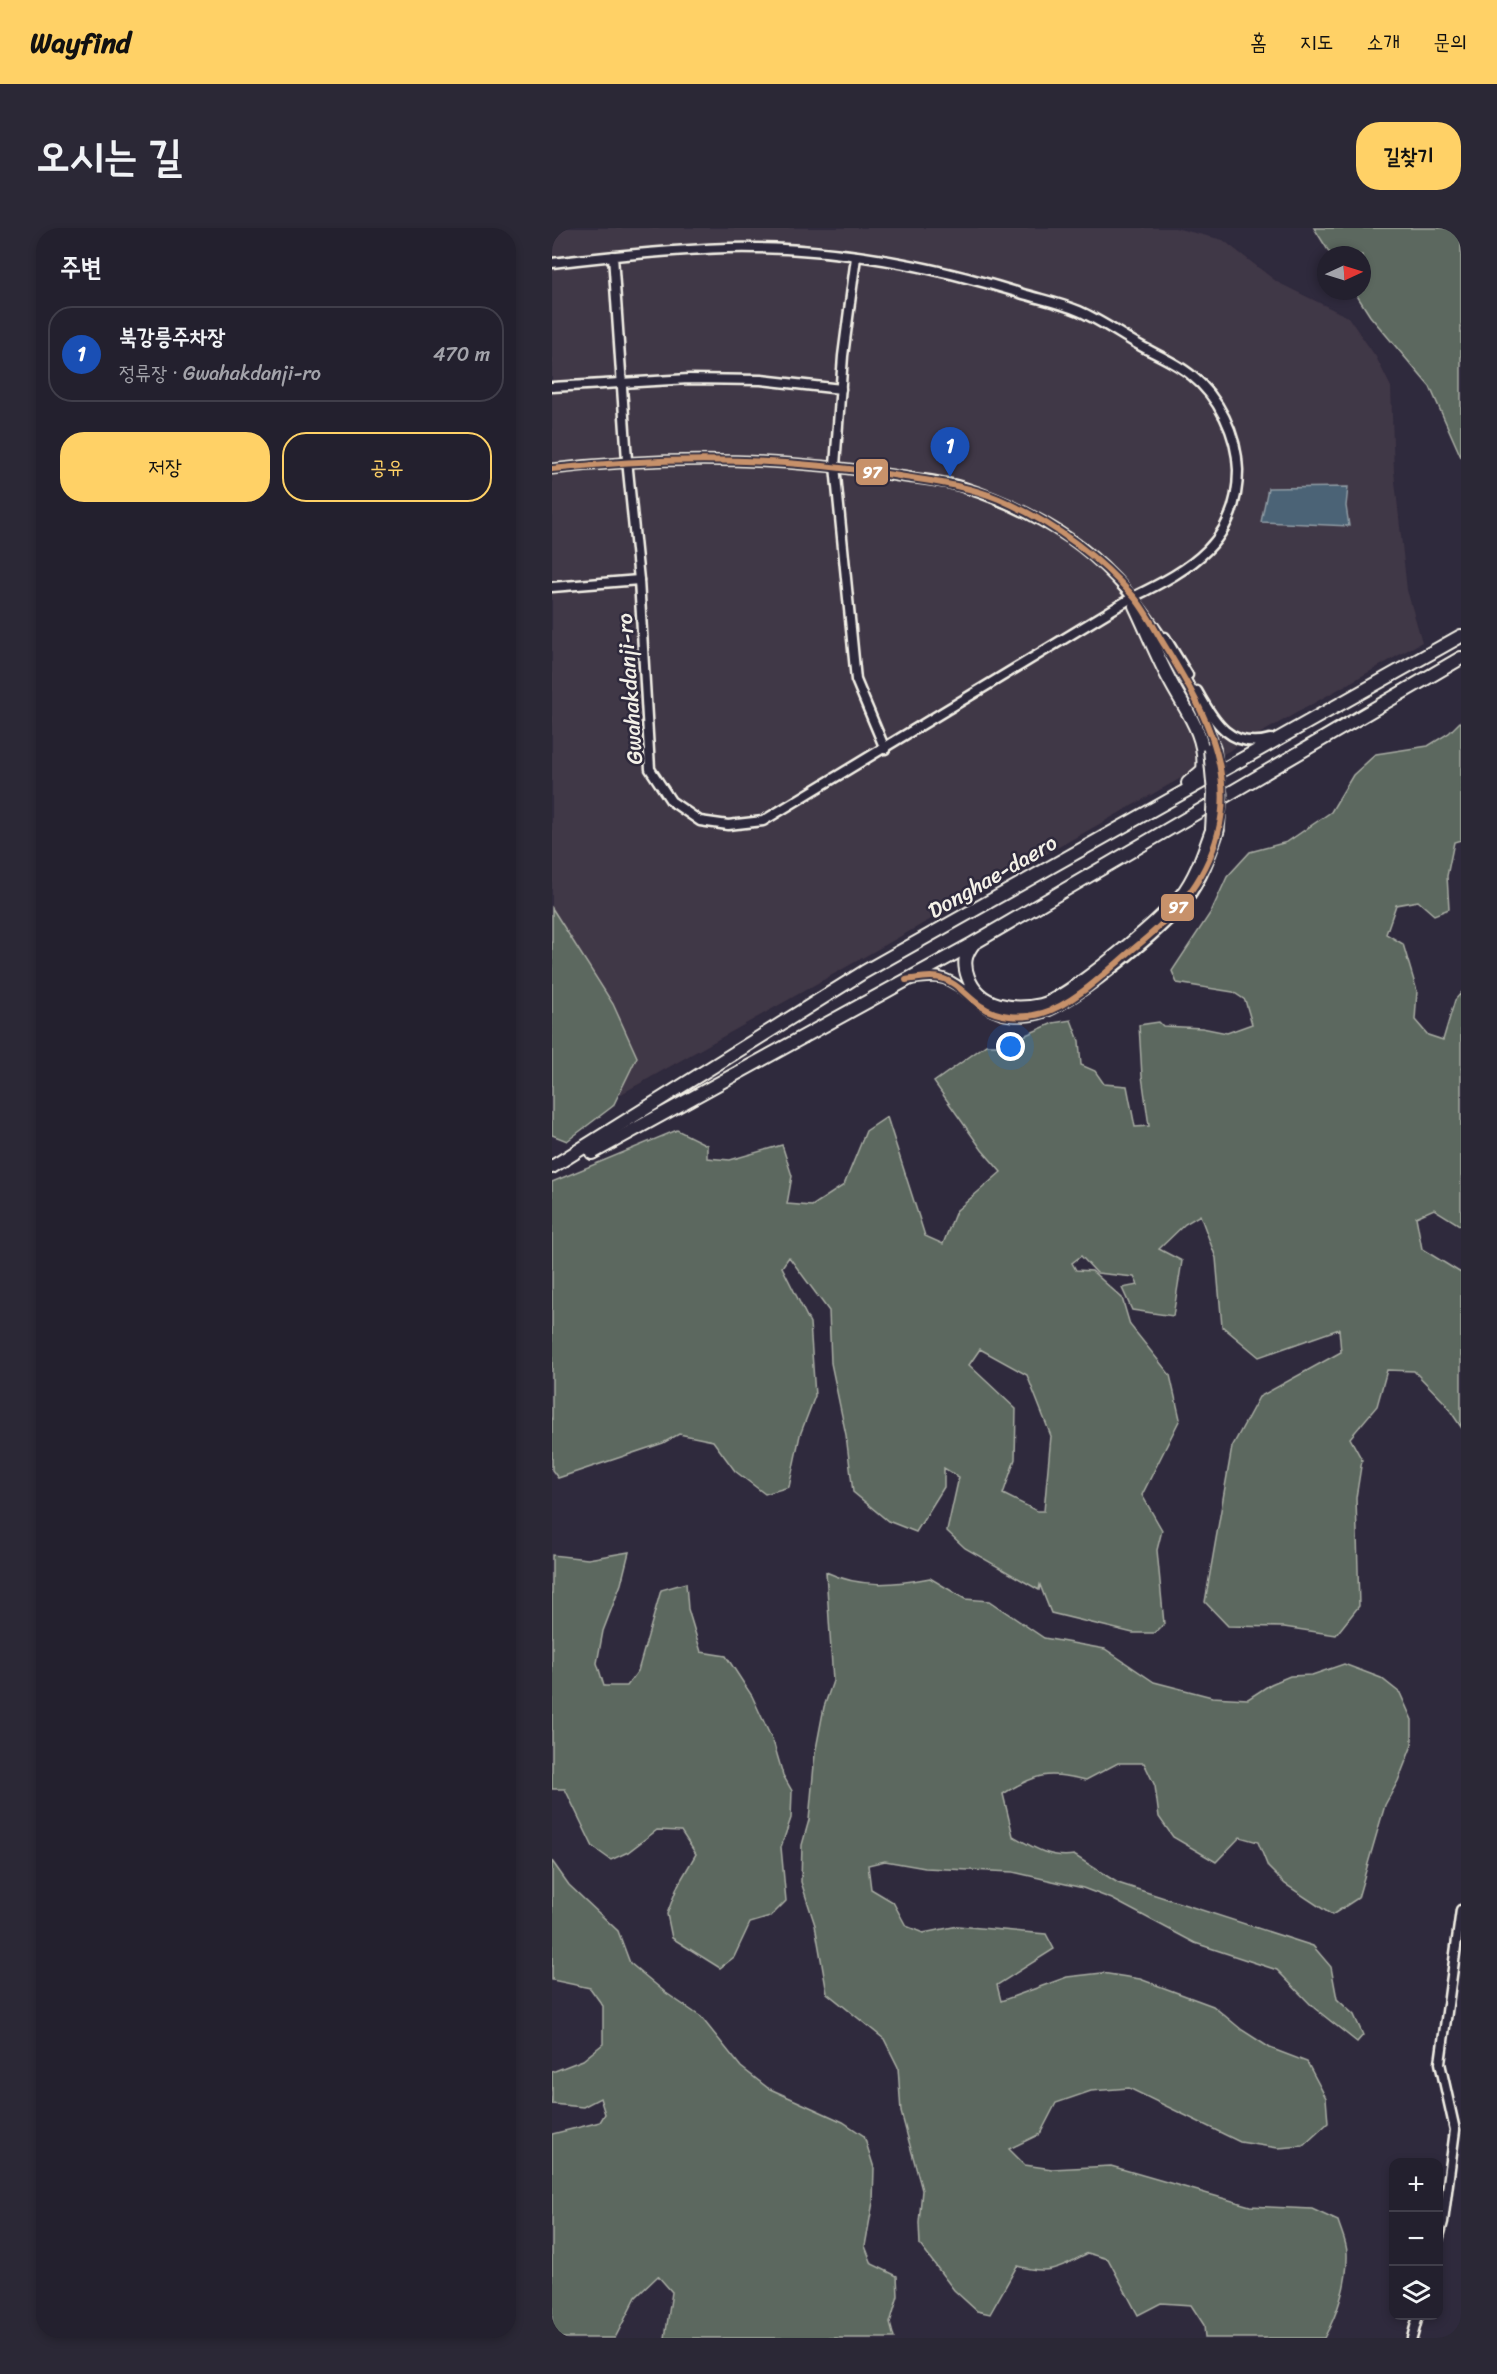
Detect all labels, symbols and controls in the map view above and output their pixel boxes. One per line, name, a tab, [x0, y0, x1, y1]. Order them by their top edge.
text: Wayfind	[30, 18, 131, 67]
text: 홈	[1250, 23, 1267, 61]
text: 지도	[1300, 23, 1333, 61]
text: 소개	[1366, 23, 1400, 61]
text: 문의	[1433, 23, 1467, 61]
text: 오시는 길	[36, 119, 182, 193]
button: 길찾기	[1356, 122, 1461, 190]
text: 주변	[60, 244, 102, 290]
north arrow	[1317, 246, 1371, 300]
text: 북강릉주차장	[119, 317, 225, 356]
text: 1	[77, 337, 86, 372]
text: 470 m	[433, 337, 490, 372]
text: 정류장 · Gwahakdanji-ro	[119, 356, 321, 391]
pin: 1	[930, 428, 970, 477]
button: 저장	[60, 432, 270, 502]
button: 공유	[282, 432, 492, 502]
line badge: 97	[855, 458, 889, 486]
text: 97	[863, 458, 883, 487]
street label: Gwahakdanji-ro	[605, 612, 654, 766]
street label: Donghae-daero	[920, 823, 1065, 929]
line badge: 97	[1160, 893, 1195, 922]
text: 97	[1169, 893, 1189, 922]
your location	[996, 1032, 1025, 1061]
map controls	[1389, 2158, 1443, 2320]
button: +	[1389, 2158, 1443, 2212]
button: −	[1389, 2212, 1443, 2266]
button: layers	[1389, 2266, 1443, 2320]

